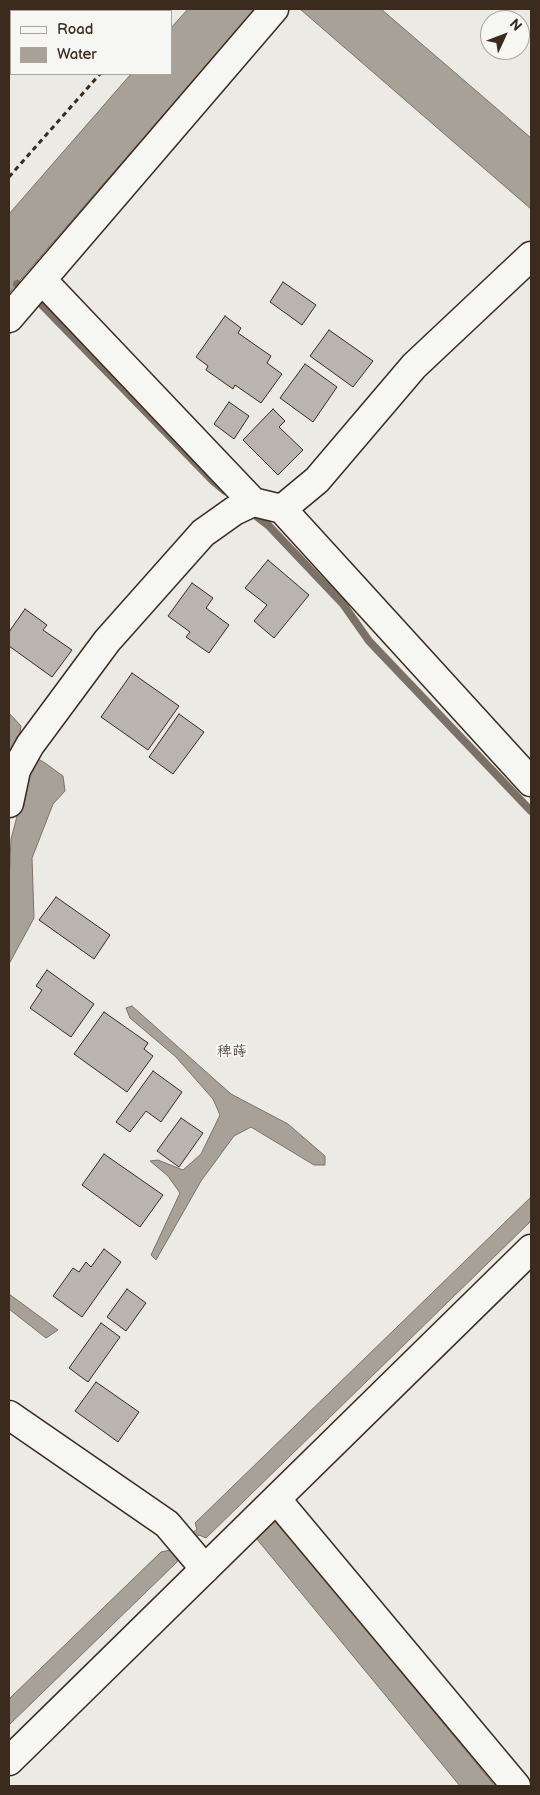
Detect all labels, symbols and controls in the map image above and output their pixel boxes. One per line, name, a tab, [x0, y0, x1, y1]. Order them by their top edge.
legend	[10, 10, 172, 75]
north arrow	[480, 10, 530, 60]
text: N	[506, 15, 525, 35]
text: Road	[57, 20, 93, 39]
text: Water	[57, 45, 97, 64]
district label: 稗蒔	[217, 1043, 247, 1061]

